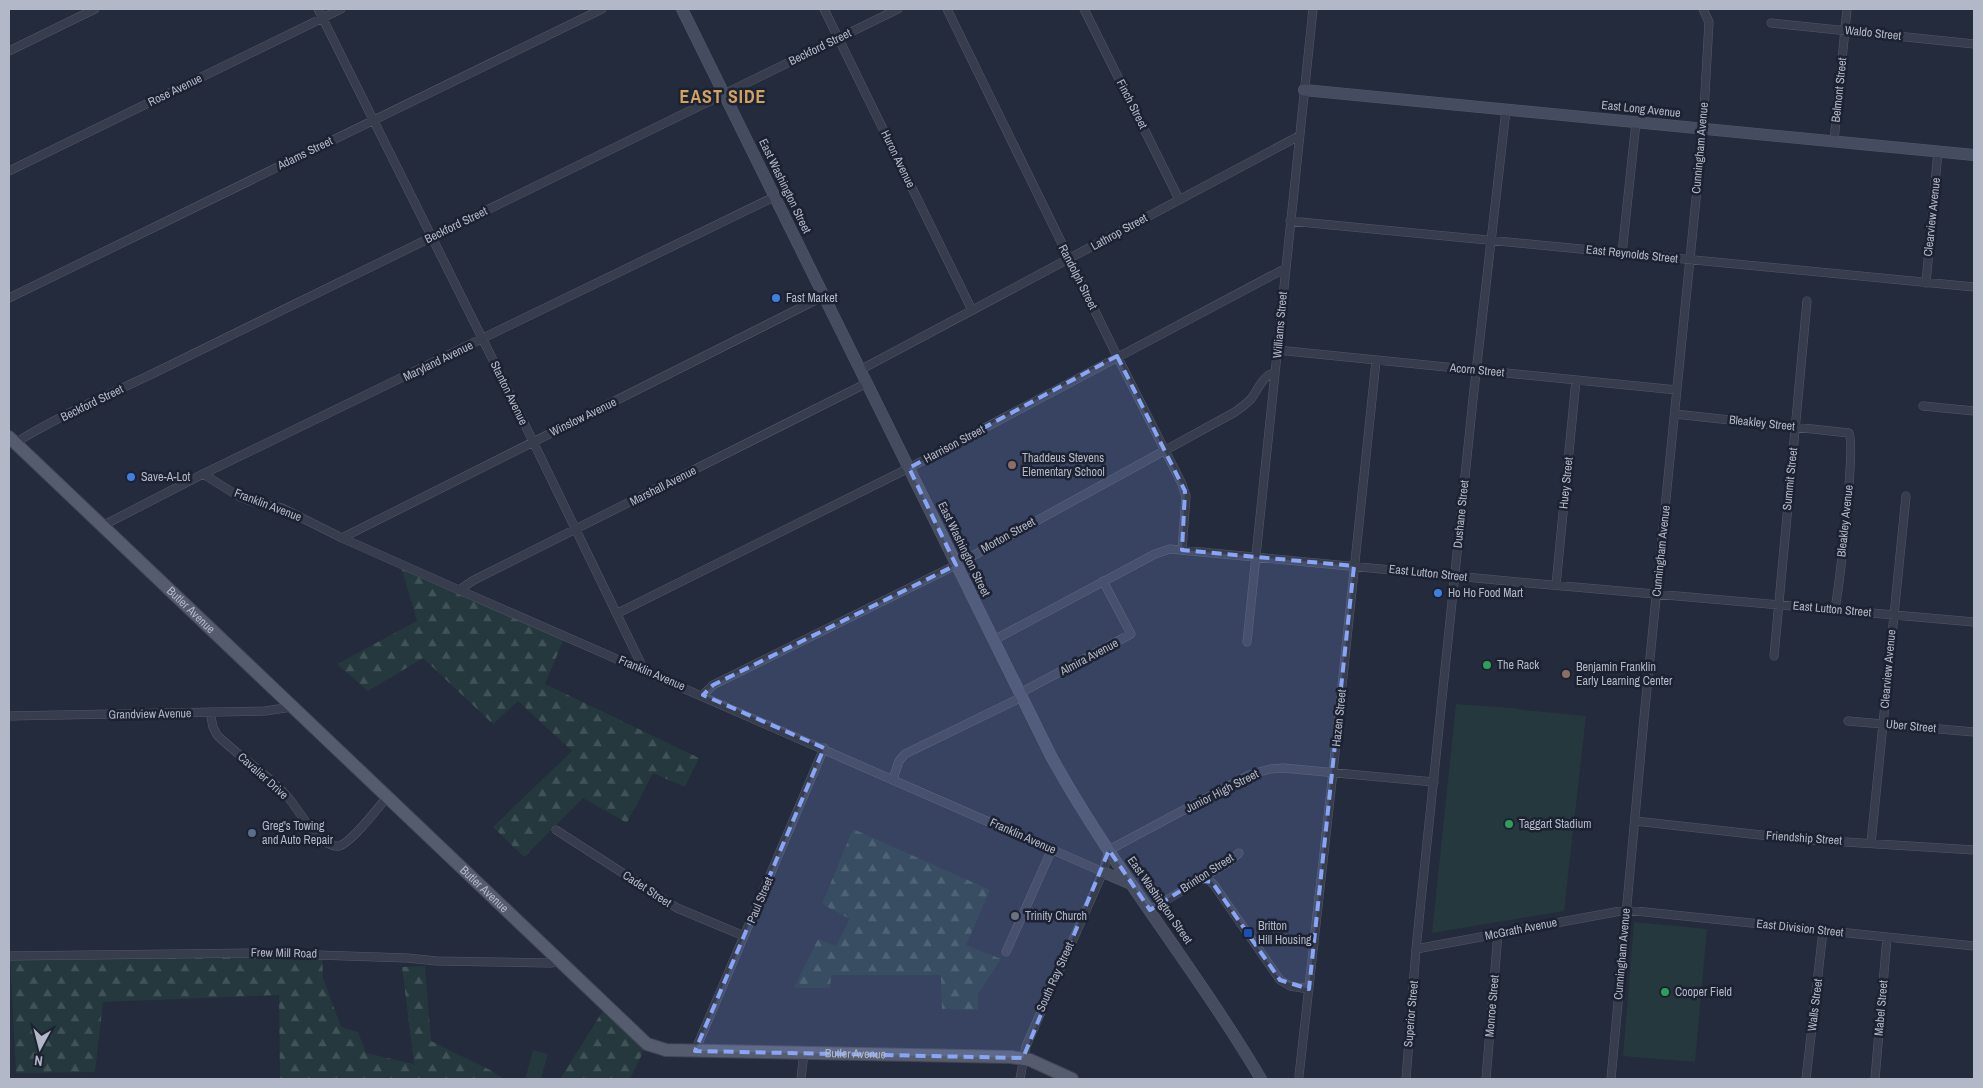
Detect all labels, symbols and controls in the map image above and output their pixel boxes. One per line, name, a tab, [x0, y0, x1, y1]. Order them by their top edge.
street label: Waldo Street	[1844, 22, 1902, 44]
street label: Beckford Street	[786, 25, 854, 69]
street label: Belmont Street	[1828, 57, 1850, 123]
street label: Rose Avenue	[145, 70, 205, 110]
street label: Finch Street	[1113, 76, 1151, 132]
district label: EAST SIDE	[680, 84, 766, 109]
street label: East Long Avenue	[1601, 97, 1681, 121]
street label: Cunningham Avenue	[1688, 102, 1712, 194]
street label: Huron Avenue	[877, 128, 919, 190]
street label: Adams Street	[274, 133, 336, 174]
street label: East Washington Street	[755, 136, 815, 236]
street label: Clearview Avenue	[1920, 177, 1944, 257]
street label: Beckford Street	[422, 203, 490, 247]
street label: Lathrop Street	[1088, 210, 1150, 254]
street label: East Reynolds Street	[1585, 241, 1679, 267]
street label: Randolph Street	[1055, 242, 1101, 313]
place label: Fast Market	[786, 290, 838, 306]
street label: Williams Street	[1269, 291, 1291, 359]
marker: Fast Market	[770, 292, 782, 304]
street label: Maryland Avenue	[400, 337, 476, 385]
street label: Stanton Avenue	[487, 358, 531, 428]
street label: Acorn Street	[1448, 360, 1505, 380]
street label: Beckford Street	[58, 381, 126, 425]
street label: Winslow Avenue	[547, 394, 619, 440]
street label: Bleakley Street	[1728, 412, 1796, 434]
street label: Harrison Street	[921, 421, 987, 467]
street label: Summit Street	[1779, 447, 1801, 511]
place label: Thaddeus Stevens Elementary School	[1022, 450, 1105, 480]
street label: Huey Street	[1555, 456, 1577, 510]
marker: Thaddeus Stevens Elementary School	[1006, 459, 1018, 471]
street label: Marshall Avenue	[627, 462, 699, 510]
place label: Save-A-Lot	[141, 469, 190, 485]
marker: Save-A-Lot	[125, 471, 137, 483]
street label: Dushane Street	[1449, 479, 1473, 549]
street label: Bleakley Avenue	[1833, 484, 1857, 558]
street label: Franklin Avenue	[232, 485, 304, 525]
street label: East Washington Street	[934, 499, 994, 599]
street label: Cunningham Avenue	[1648, 505, 1674, 597]
street label: Morton Street	[978, 513, 1038, 556]
street label: East Lutton Street	[1388, 561, 1468, 585]
street label: Butler Avenue	[163, 583, 219, 637]
place label: Ho Ho Food Mart	[1448, 585, 1523, 601]
marker: Ho Ho Food Mart	[1432, 587, 1444, 599]
street label: East Lutton Street	[1792, 598, 1872, 620]
street label: Clearview Avenue	[1877, 629, 1899, 709]
street label: Almira Avenue	[1056, 635, 1121, 680]
street label: Franklin Avenue	[616, 652, 688, 694]
place label: The Rack	[1497, 657, 1539, 673]
marker: The Rack	[1481, 659, 1493, 671]
place label: Benjamin Franklin Early Learning Center	[1576, 659, 1673, 689]
marker: Benjamin Franklin Early Learning Center	[1560, 668, 1572, 680]
street label: Hazen Street	[1328, 688, 1350, 747]
street label: Grandview Avenue	[108, 705, 192, 723]
street label: Uber Street	[1885, 716, 1937, 736]
street label: Cavalier Drive	[234, 749, 292, 803]
street label: Junior High Street	[1183, 766, 1261, 816]
street label: Franklin Avenue	[987, 814, 1059, 858]
place label: Taggart Stadium	[1519, 816, 1591, 832]
place label: Greg's Towing and Auto Repair	[262, 818, 334, 848]
marker: Taggart Stadium	[1503, 818, 1515, 830]
marker: Greg's Towing and Auto Repair	[246, 827, 258, 839]
street label: Friendship Street	[1766, 827, 1843, 849]
street label: Brinton Street	[1177, 850, 1237, 896]
street label: East Washington Street	[1124, 853, 1196, 947]
street label: Butler Avenue	[457, 862, 512, 916]
street label: Cadet Street	[619, 867, 675, 911]
street label: Paul Street	[743, 874, 777, 926]
place label: Trinity Church	[1025, 908, 1087, 924]
street label: Cunningham Avenue	[1610, 908, 1634, 1000]
marker: Trinity Church	[1009, 910, 1021, 922]
street label: McGrath Avenue	[1484, 914, 1558, 944]
street label: East Division Street	[1756, 915, 1845, 941]
place label: Britton Hill Housing	[1258, 918, 1312, 948]
marker: Britton Hill Housing	[1242, 927, 1254, 939]
street label: South Ray Street	[1032, 939, 1078, 1014]
street label: Frew Mill Road	[251, 944, 317, 962]
street label: Monroe Street	[1481, 974, 1503, 1038]
street label: Walls Street	[1804, 978, 1826, 1032]
street label: Mabel Street	[1871, 979, 1891, 1036]
street label: Superior Street	[1400, 980, 1422, 1048]
place label: Cooper Field	[1675, 984, 1732, 1000]
marker: Cooper Field	[1659, 986, 1671, 998]
north arrow	[15, 1023, 65, 1073]
street label: Butler Avenue	[825, 1045, 886, 1062]
text: N	[33, 1051, 44, 1070]

